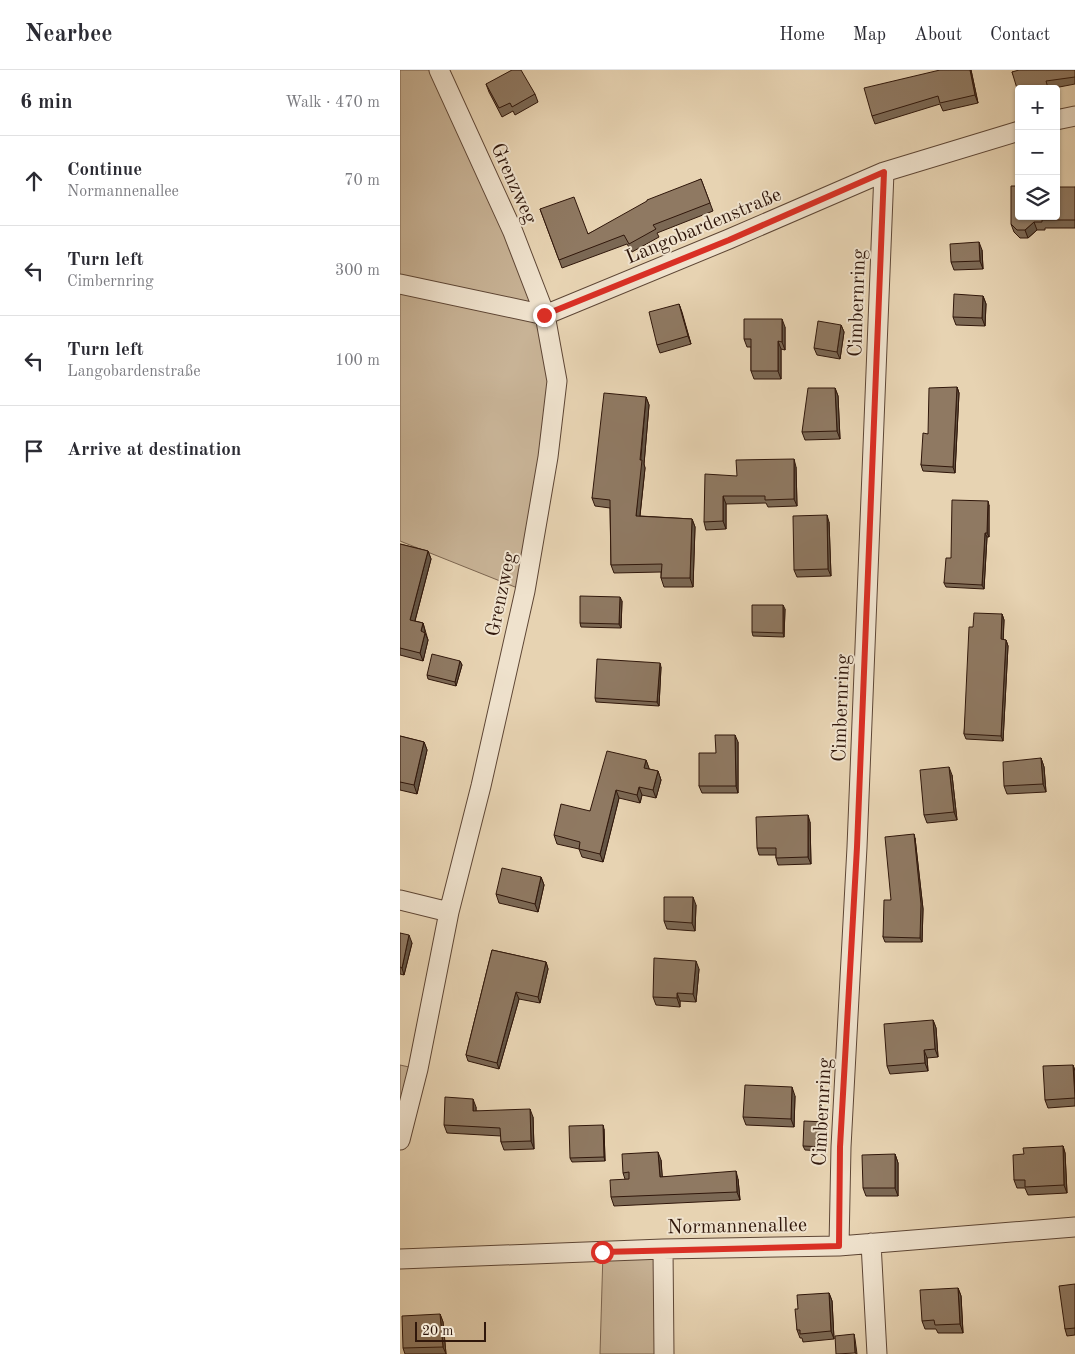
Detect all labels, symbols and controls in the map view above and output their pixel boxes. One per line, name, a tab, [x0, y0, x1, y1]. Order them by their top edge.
text: Nearbee	[25, 23, 113, 47]
text: Home	[779, 26, 825, 44]
text: Map	[853, 26, 886, 44]
text: About	[914, 26, 962, 44]
text: Contact	[990, 26, 1050, 44]
map controls	[1015, 85, 1060, 220]
button: +	[1015, 85, 1060, 130]
text: 6 min	[20, 92, 73, 113]
text: Walk · 470 m	[285, 95, 380, 111]
button: −	[1015, 130, 1060, 175]
street label: Grenzweg	[487, 140, 540, 227]
text: Continue	[67, 161, 142, 180]
icon: ahead	[20, 167, 48, 195]
text: 70 m	[344, 173, 380, 189]
button: layers	[1015, 175, 1060, 220]
text: Normannenallee	[67, 184, 179, 200]
street label: Langobardenstraße	[623, 185, 785, 269]
street label: Cimbernring	[846, 248, 870, 358]
text: Turn left	[67, 251, 144, 270]
icon: left	[20, 257, 48, 285]
text: 300 m	[335, 263, 380, 279]
text: Cimbernring	[67, 274, 154, 290]
route end	[533, 304, 556, 327]
text: Turn left	[67, 341, 144, 360]
icon: left	[20, 347, 48, 375]
text: 100 m	[335, 353, 380, 369]
text: Langobardenstraße	[67, 364, 201, 380]
icon: arrive	[20, 437, 48, 465]
text: Arrive at destination	[67, 441, 241, 460]
street label: Grenzweg	[483, 550, 521, 639]
street label: Cimbernring	[830, 653, 854, 763]
street label: Cimbernring	[810, 1057, 836, 1167]
street label: Normannenallee	[667, 1216, 807, 1238]
route start	[591, 1241, 614, 1264]
scale bar	[415, 1319, 486, 1342]
text: 20 m	[422, 1324, 453, 1338]

